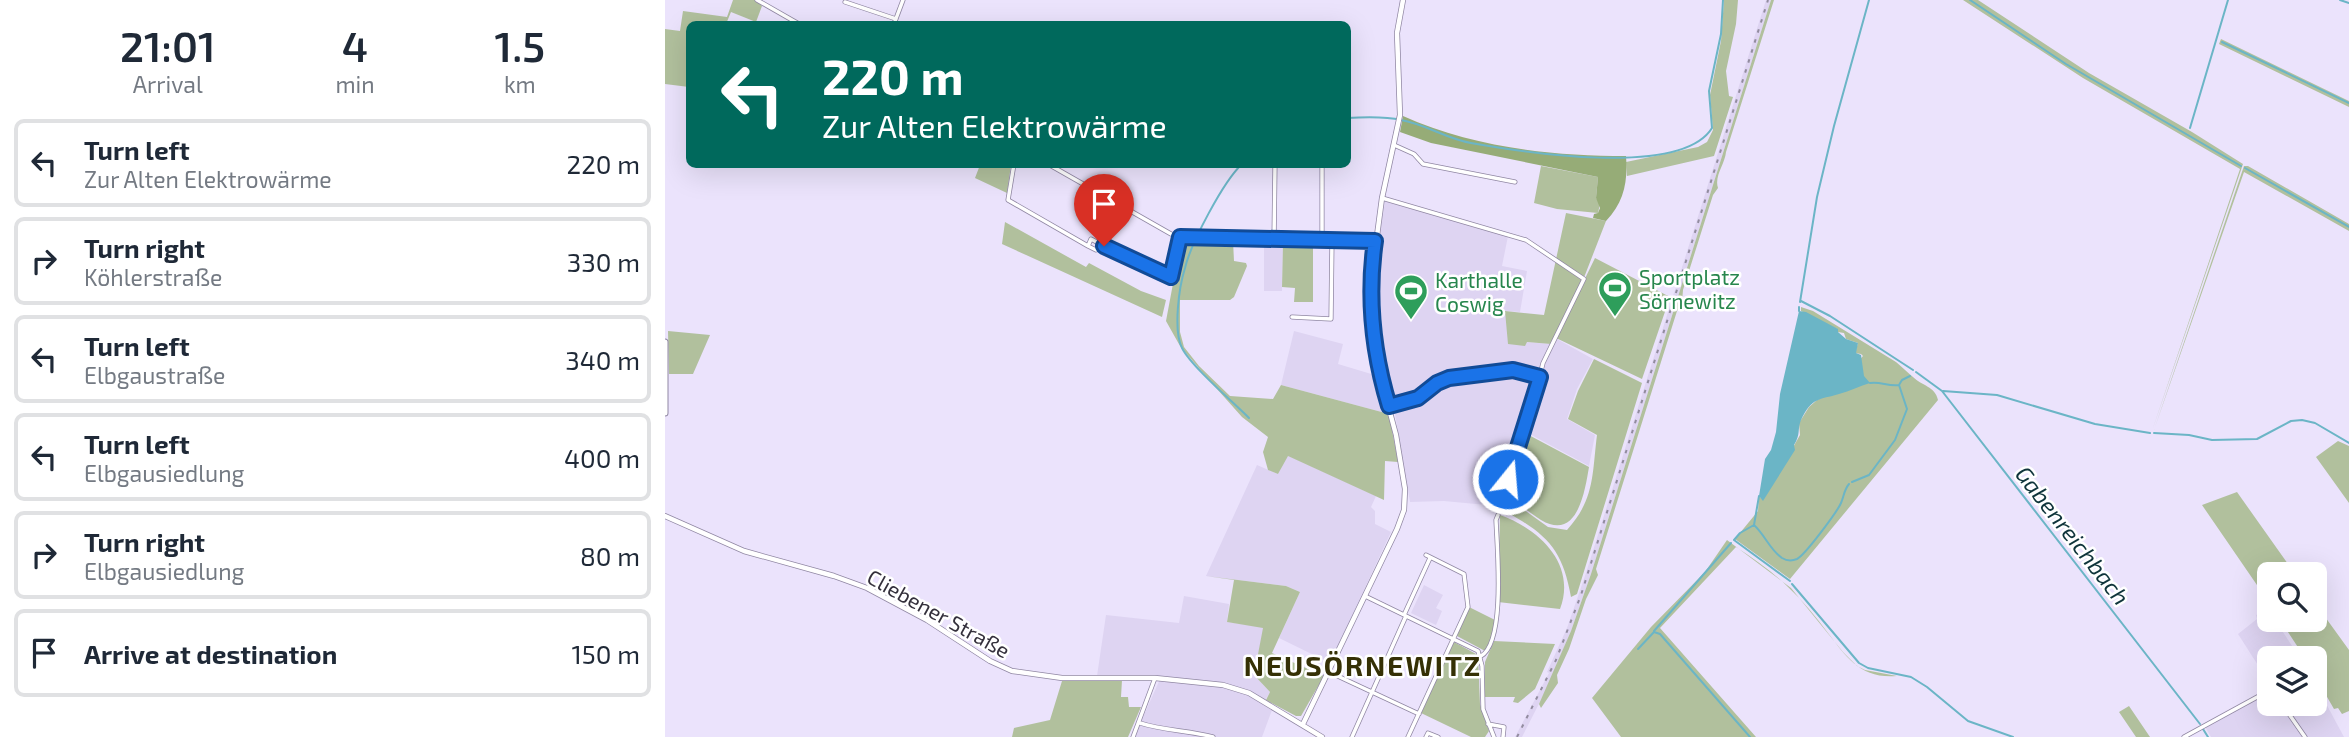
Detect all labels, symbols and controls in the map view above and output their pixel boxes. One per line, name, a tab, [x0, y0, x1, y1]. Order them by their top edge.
text: 21:01	[120, 20, 216, 70]
text: 4	[342, 20, 368, 70]
text: 1.5	[495, 20, 545, 70]
text: 220 m	[822, 46, 964, 105]
icon: left	[707, 49, 798, 140]
text: Arrival	[133, 70, 203, 98]
text: min	[335, 70, 375, 98]
text: km	[504, 70, 536, 98]
text: Zur Alten Elektrowärme	[822, 106, 1167, 144]
text: Turn left	[84, 134, 190, 165]
icon: left	[25, 144, 63, 182]
text: 220 m	[567, 148, 640, 179]
text: Zur Alten Elektrowärme	[84, 165, 332, 193]
pin	[1074, 174, 1134, 246]
icon: arrive	[1085, 185, 1123, 223]
text: Turn right	[84, 232, 205, 263]
icon: right	[25, 242, 63, 280]
text: 330 m	[567, 246, 640, 277]
text: Köhlerstraße	[84, 263, 222, 291]
place label: Sportplatz Sörnewitz	[1639, 264, 1740, 313]
place label: Karthalle Coswig	[1435, 267, 1523, 316]
sports icon: Sportplatz Sörnewitz	[1596, 269, 1634, 318]
sports icon: Karthalle Coswig	[1392, 272, 1430, 321]
text: Turn left	[84, 330, 190, 361]
icon: left	[25, 340, 63, 378]
text: 340 m	[565, 344, 640, 375]
text: Elbgaustraße	[84, 361, 225, 389]
text: Turn left	[84, 428, 190, 459]
icon: left	[25, 438, 63, 476]
text: 400 m	[564, 442, 640, 473]
position arrow	[1471, 442, 1545, 516]
text: Elbgausiedlung	[84, 459, 244, 487]
water label: Gabenreichbach	[2010, 460, 2136, 610]
text: Turn right	[84, 526, 205, 557]
icon: right	[25, 536, 63, 574]
text: 80 m	[580, 540, 640, 571]
text: Elbgausiedlung	[84, 557, 244, 585]
map controls	[2257, 562, 2327, 716]
button: search	[2257, 562, 2327, 632]
street label: Cliebener Straße	[863, 563, 1015, 663]
icon: arrive	[25, 634, 63, 672]
text: Arrive at destination	[84, 638, 337, 669]
text: 150 m	[571, 638, 640, 669]
button: layers	[2257, 646, 2327, 716]
district label: NEUSÖRNEWITZ	[1244, 648, 1482, 682]

